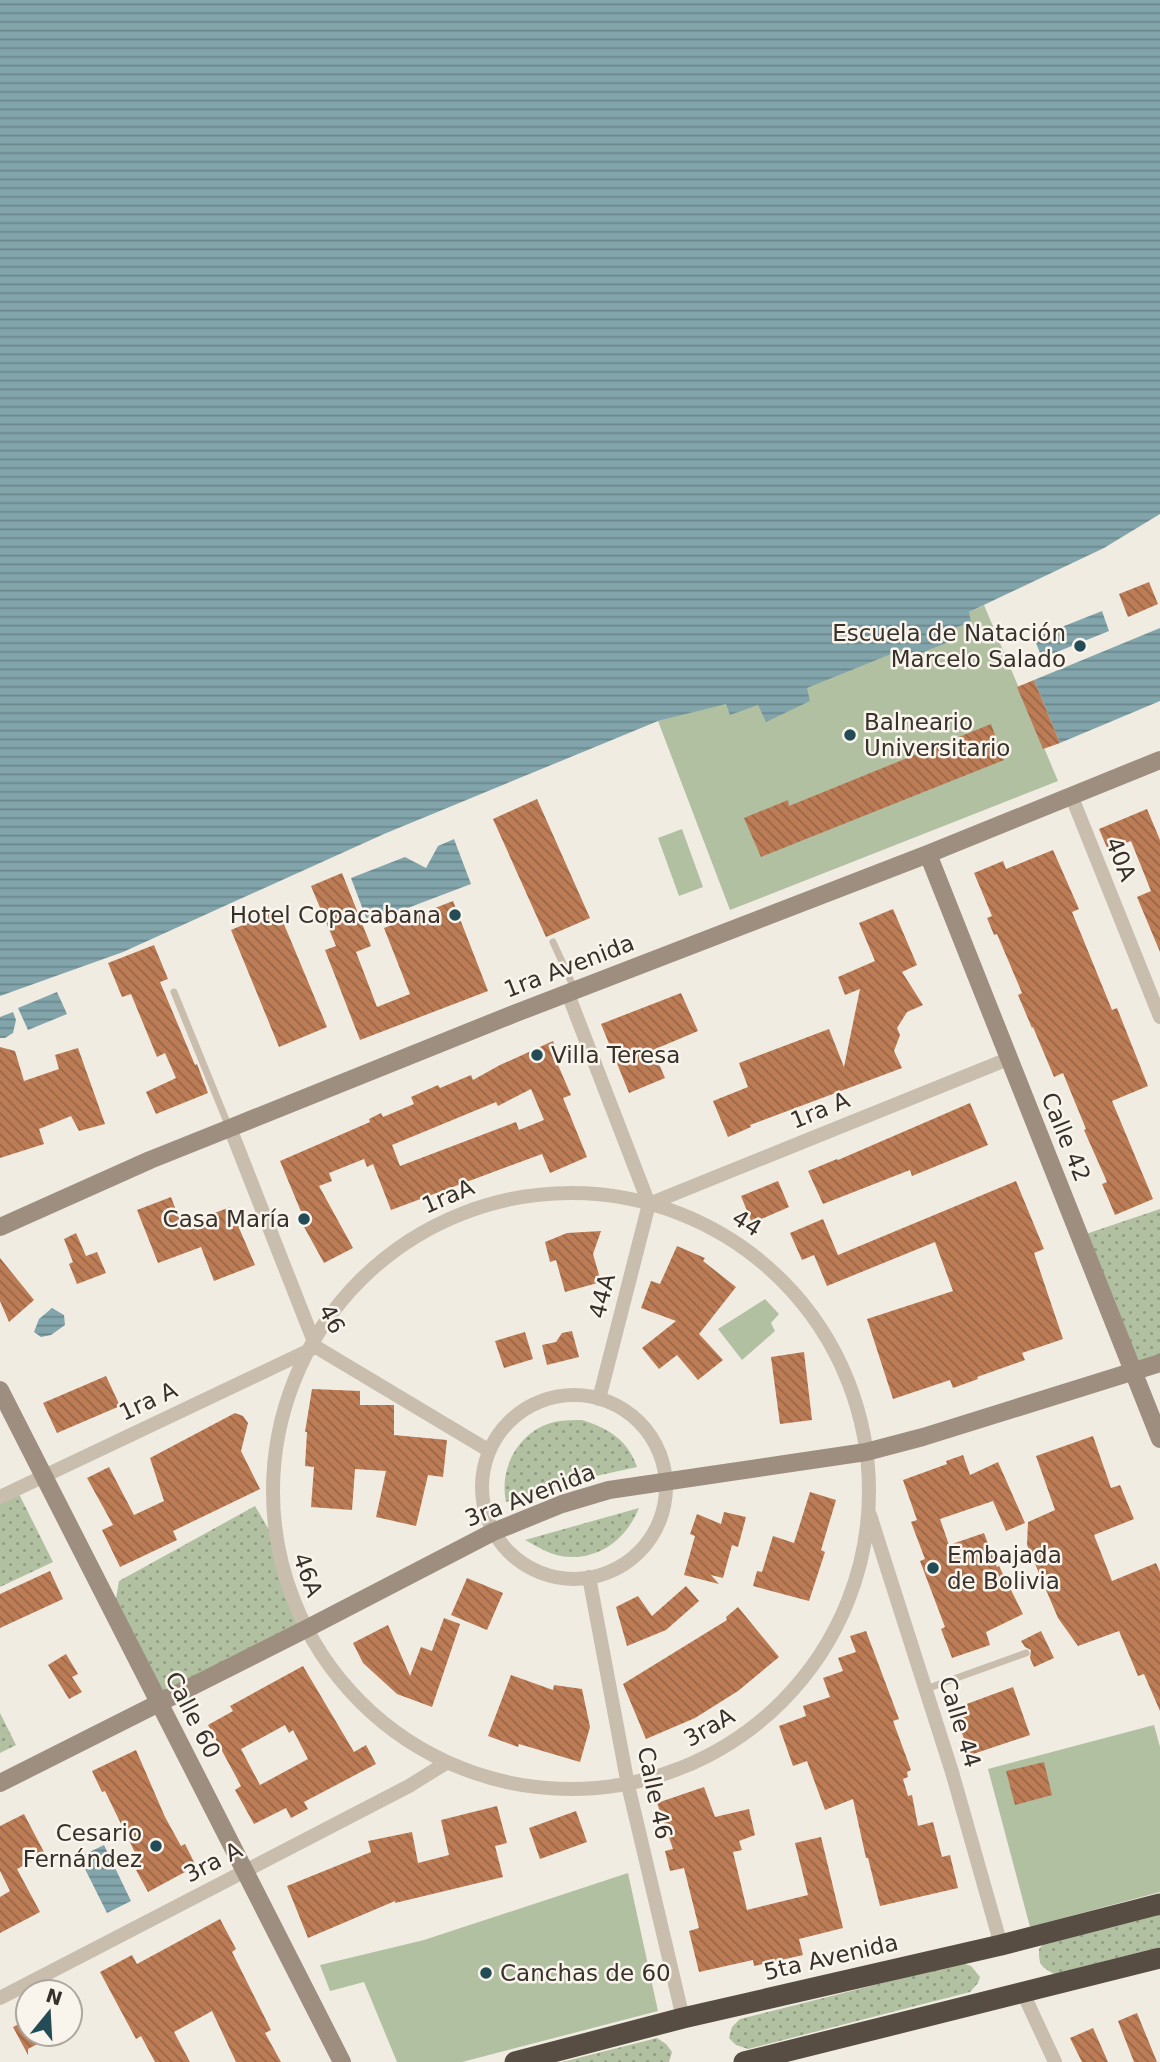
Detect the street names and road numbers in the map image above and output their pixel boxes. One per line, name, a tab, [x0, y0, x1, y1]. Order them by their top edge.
street label: 40A	[1101, 833, 1142, 885]
street label: 1ra Avenida	[500, 929, 638, 1003]
street label: 1ra A	[787, 1086, 853, 1134]
street label: Calle 42	[1036, 1089, 1096, 1185]
street label: 1raA	[418, 1173, 478, 1219]
street label: 44	[728, 1204, 766, 1242]
street label: 44A	[584, 1271, 620, 1321]
street label: 46	[314, 1300, 350, 1338]
street label: 1ra A	[115, 1376, 181, 1426]
street label: 3ra Avenida	[461, 1458, 599, 1532]
street label: 46A	[288, 1549, 328, 1601]
street label: Calle 60	[160, 1667, 226, 1763]
street label: Calle 44	[934, 1673, 986, 1771]
street label: 3raA	[679, 1702, 739, 1752]
street label: Calle 46	[633, 1744, 677, 1842]
street label: 3ra A	[180, 1836, 246, 1887]
street label: 5ta Avenida	[761, 1929, 901, 1985]

